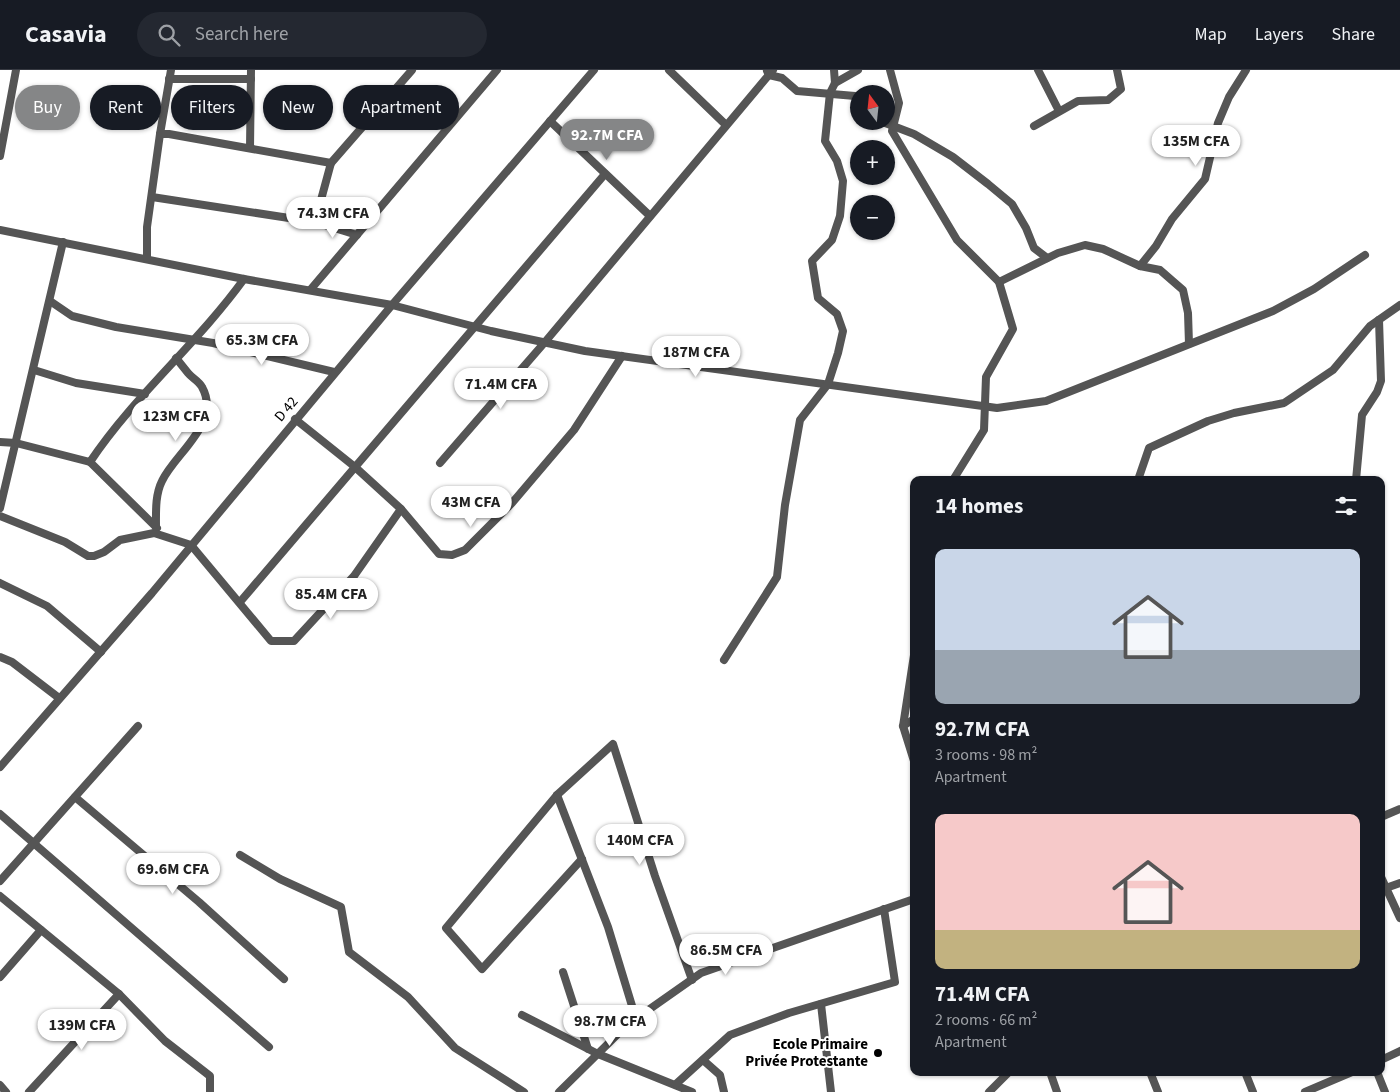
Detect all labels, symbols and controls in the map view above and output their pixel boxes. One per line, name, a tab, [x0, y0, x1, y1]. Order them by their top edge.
search box	[137, 12, 487, 57]
text: Casavia	[25, 17, 107, 52]
icon: search	[155, 21, 183, 49]
text: Search here	[195, 21, 288, 48]
text: Map	[1195, 22, 1227, 47]
text: Layers	[1255, 22, 1304, 47]
text: Share	[1332, 22, 1375, 47]
chip: Buy	[15, 85, 80, 130]
chip: Rent	[90, 85, 161, 130]
chip: Filters	[171, 85, 253, 130]
chip: New	[263, 85, 333, 130]
chip: Apartment	[343, 85, 459, 130]
north arrow	[850, 85, 895, 130]
map controls	[850, 85, 895, 240]
pin: 92.7M CFA	[550, 118, 664, 161]
text: 92.7M CFA	[571, 124, 643, 146]
pin: 135M CFA	[1144, 124, 1248, 167]
text: 135M CFA	[1163, 130, 1229, 152]
button: +	[850, 140, 895, 185]
button: −	[850, 195, 895, 240]
pin: 74.3M CFA	[276, 196, 390, 239]
text: 74.3M CFA	[297, 202, 369, 224]
pin: 65.3M CFA	[205, 324, 319, 366]
text: 65.3M CFA	[226, 329, 298, 351]
pin: 187M CFA	[644, 336, 748, 378]
text: 187M CFA	[663, 341, 729, 363]
pin: 71.4M CFA	[444, 368, 558, 410]
text: 71.4M CFA	[465, 373, 537, 395]
street label: D 42	[270, 392, 303, 426]
pin: 123M CFA	[124, 400, 228, 442]
text: 123M CFA	[143, 405, 209, 427]
pin: 43M CFA	[425, 486, 517, 528]
text: 43M CFA	[442, 491, 500, 513]
text: 14 homes	[935, 491, 1023, 521]
icon: filters	[1332, 492, 1360, 520]
pin: 85.4M CFA	[274, 578, 388, 620]
icon: home	[1103, 582, 1193, 672]
text: 85.4M CFA	[295, 583, 367, 605]
text: 92.7M CFA	[935, 714, 1029, 744]
text: 3 rooms · 98 m²	[935, 744, 1037, 766]
text: Apartment	[935, 766, 1007, 788]
pin: 140M CFA	[588, 824, 692, 866]
text: 140M CFA	[607, 829, 673, 851]
icon: home	[1103, 847, 1193, 937]
pin: 69.6M CFA	[116, 852, 230, 895]
text: 69.6M CFA	[137, 858, 209, 880]
pin: 86.5M CFA	[669, 934, 783, 976]
text: 86.5M CFA	[690, 939, 762, 961]
text: 71.4M CFA	[935, 979, 1029, 1009]
pin: 98.7M CFA	[553, 1004, 667, 1047]
pin: 139M CFA	[30, 1008, 134, 1051]
text: 2 rooms · 66 m²	[935, 1009, 1037, 1031]
text: 98.7M CFA	[574, 1010, 646, 1032]
text: 139M CFA	[49, 1014, 115, 1036]
text: Apartment	[935, 1031, 1007, 1053]
place label: Ecole Primaire Privée Protestante	[745, 1034, 868, 1072]
marker: Ecole Primaire Privée Protestante	[872, 1047, 884, 1059]

